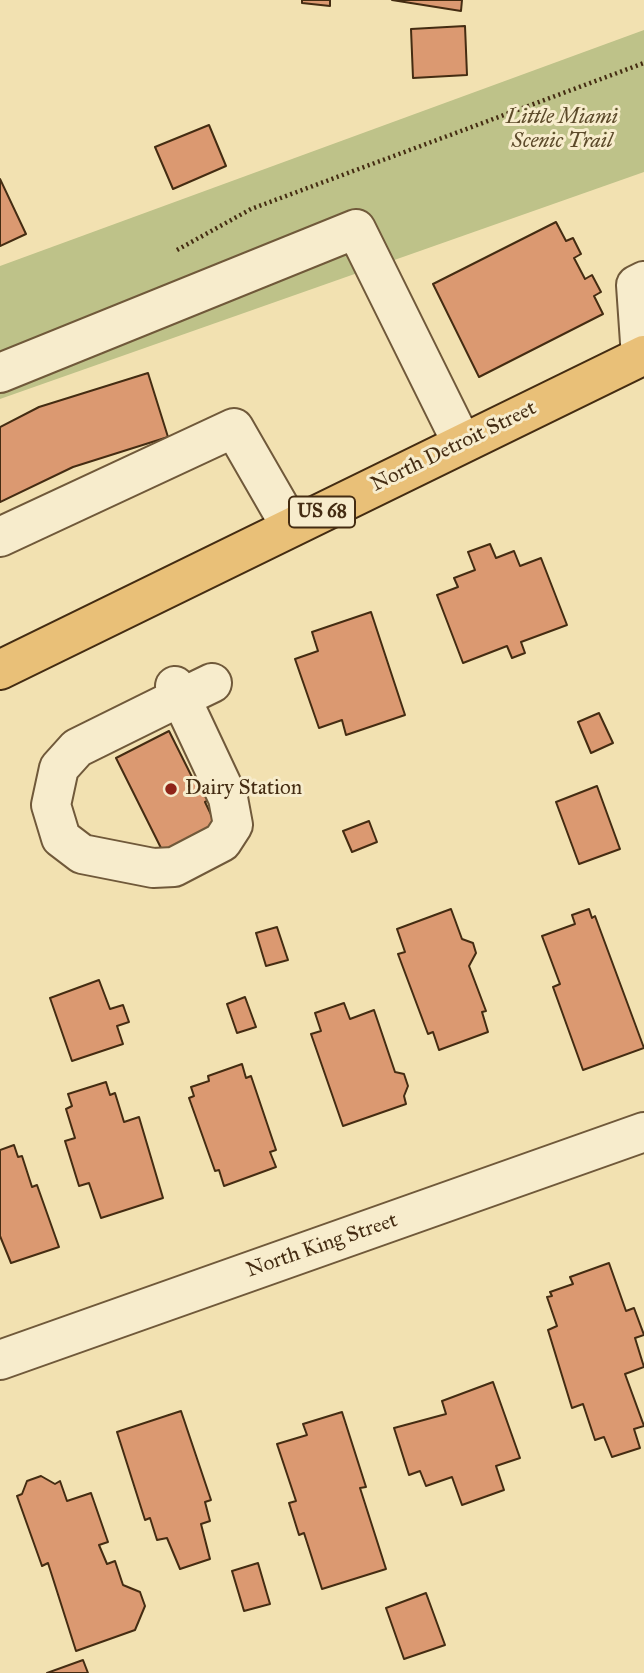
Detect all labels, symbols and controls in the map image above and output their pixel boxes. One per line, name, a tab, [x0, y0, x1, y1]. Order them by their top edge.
park label: Little Miami Scenic Trail	[506, 105, 618, 155]
street label: North Detroit Street	[367, 396, 541, 498]
road number: US 68	[289, 496, 355, 527]
place label: Dairy Station	[185, 776, 302, 802]
marker: Dairy Station	[163, 781, 179, 797]
street label: North King Street	[243, 1208, 401, 1284]

